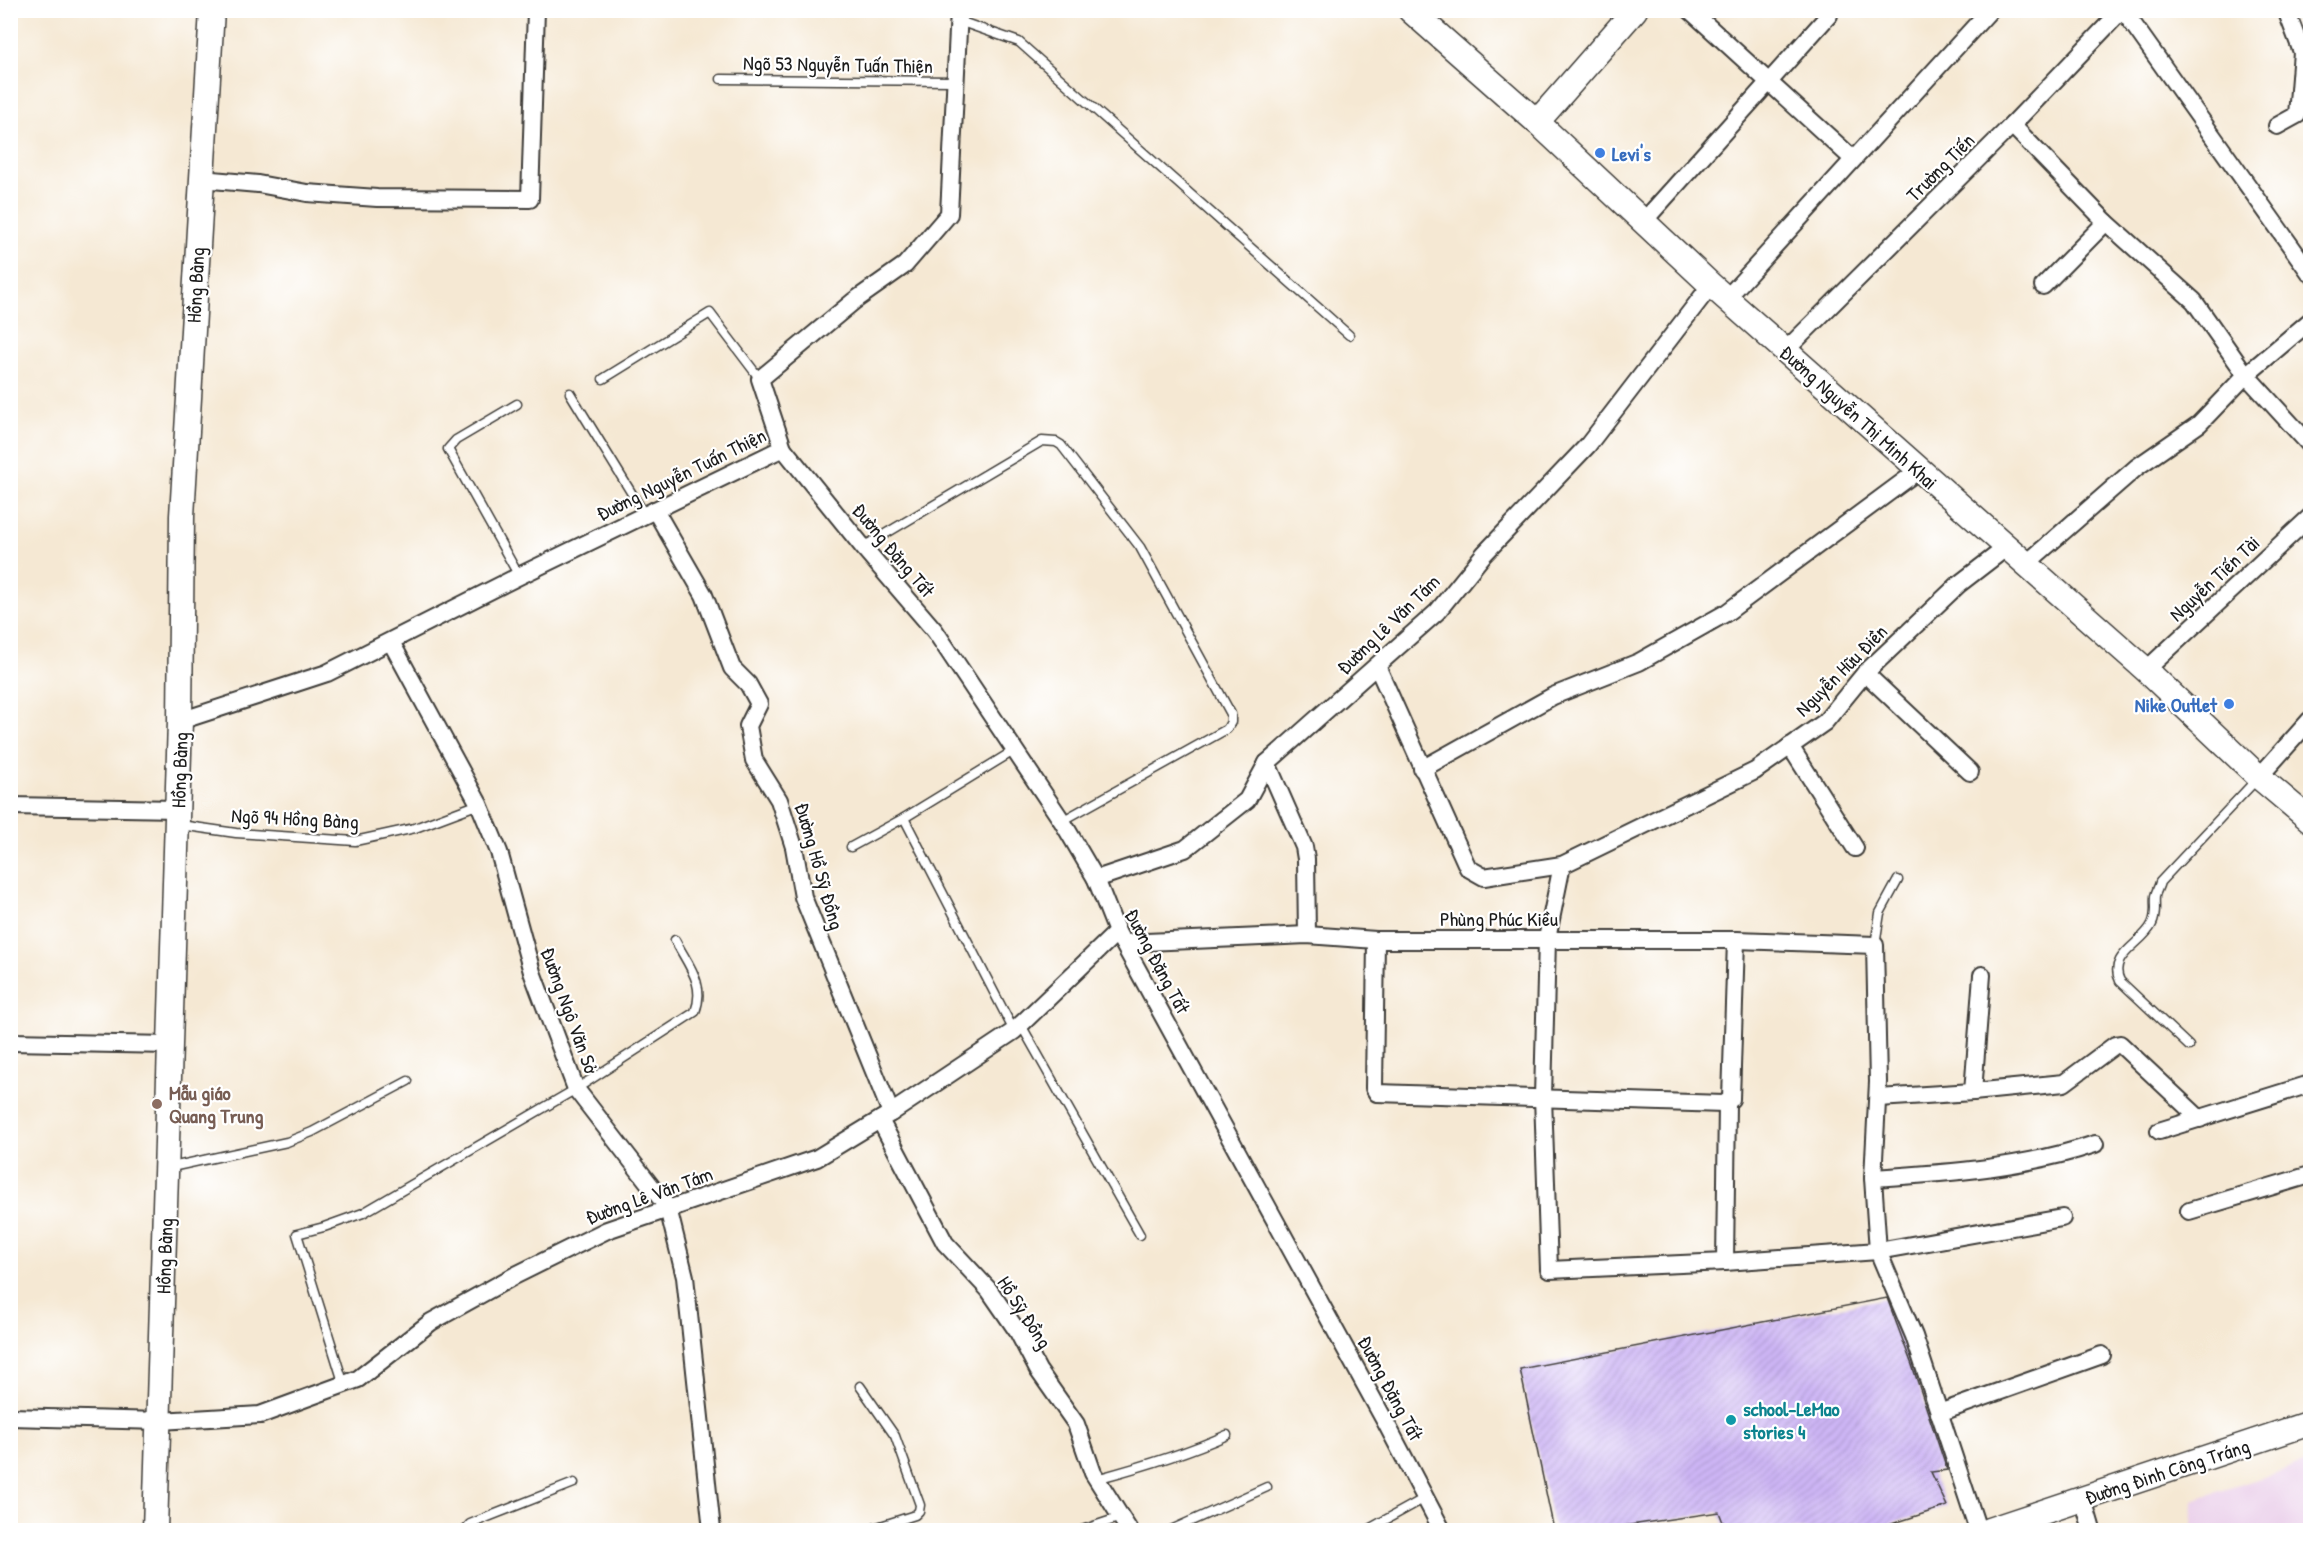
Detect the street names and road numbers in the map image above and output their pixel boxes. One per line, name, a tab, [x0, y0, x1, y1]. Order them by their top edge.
street label: Ngõ 53 Nguyễn Tuấn Thiện	[743, 49, 933, 79]
street label: Trường Tiến	[1900, 127, 1980, 207]
street label: Hồng Bàng	[180, 246, 210, 324]
street label: Đường Nguyễn Thị Minh Khai	[1774, 339, 1944, 495]
street label: Đường Nguyễn Tuấn Thiện	[592, 421, 770, 527]
street label: Đường Đặng Tất	[847, 497, 942, 604]
street label: Nguyễn Tiến Tài	[2163, 529, 2265, 627]
street label: Đường Lê Văn Tám	[1331, 568, 1445, 680]
street label: Nguyễn Hữu Điền	[1789, 618, 1893, 722]
street label: Hồng Bàng	[164, 732, 194, 808]
street label: Đường Hồ Sỹ Đồng	[789, 799, 851, 933]
street label: Ngõ 94 Hồng Bàng	[231, 801, 359, 835]
street label: Đường Đặng Tất	[1119, 904, 1197, 1019]
street label: Phùng Phúc Kiều	[1440, 905, 1558, 932]
street label: Đường Ngô Văn Sở	[535, 943, 606, 1077]
street label: Đường Lê Văn Tám	[582, 1160, 716, 1230]
street label: Hồng Bàng	[149, 1218, 179, 1294]
street label: Hồ Sỹ Đồng	[992, 1271, 1059, 1354]
street label: Đường Đặng Tất	[1352, 1331, 1430, 1446]
street label: Đường Đinh Công Tráng	[2081, 1432, 2253, 1510]

